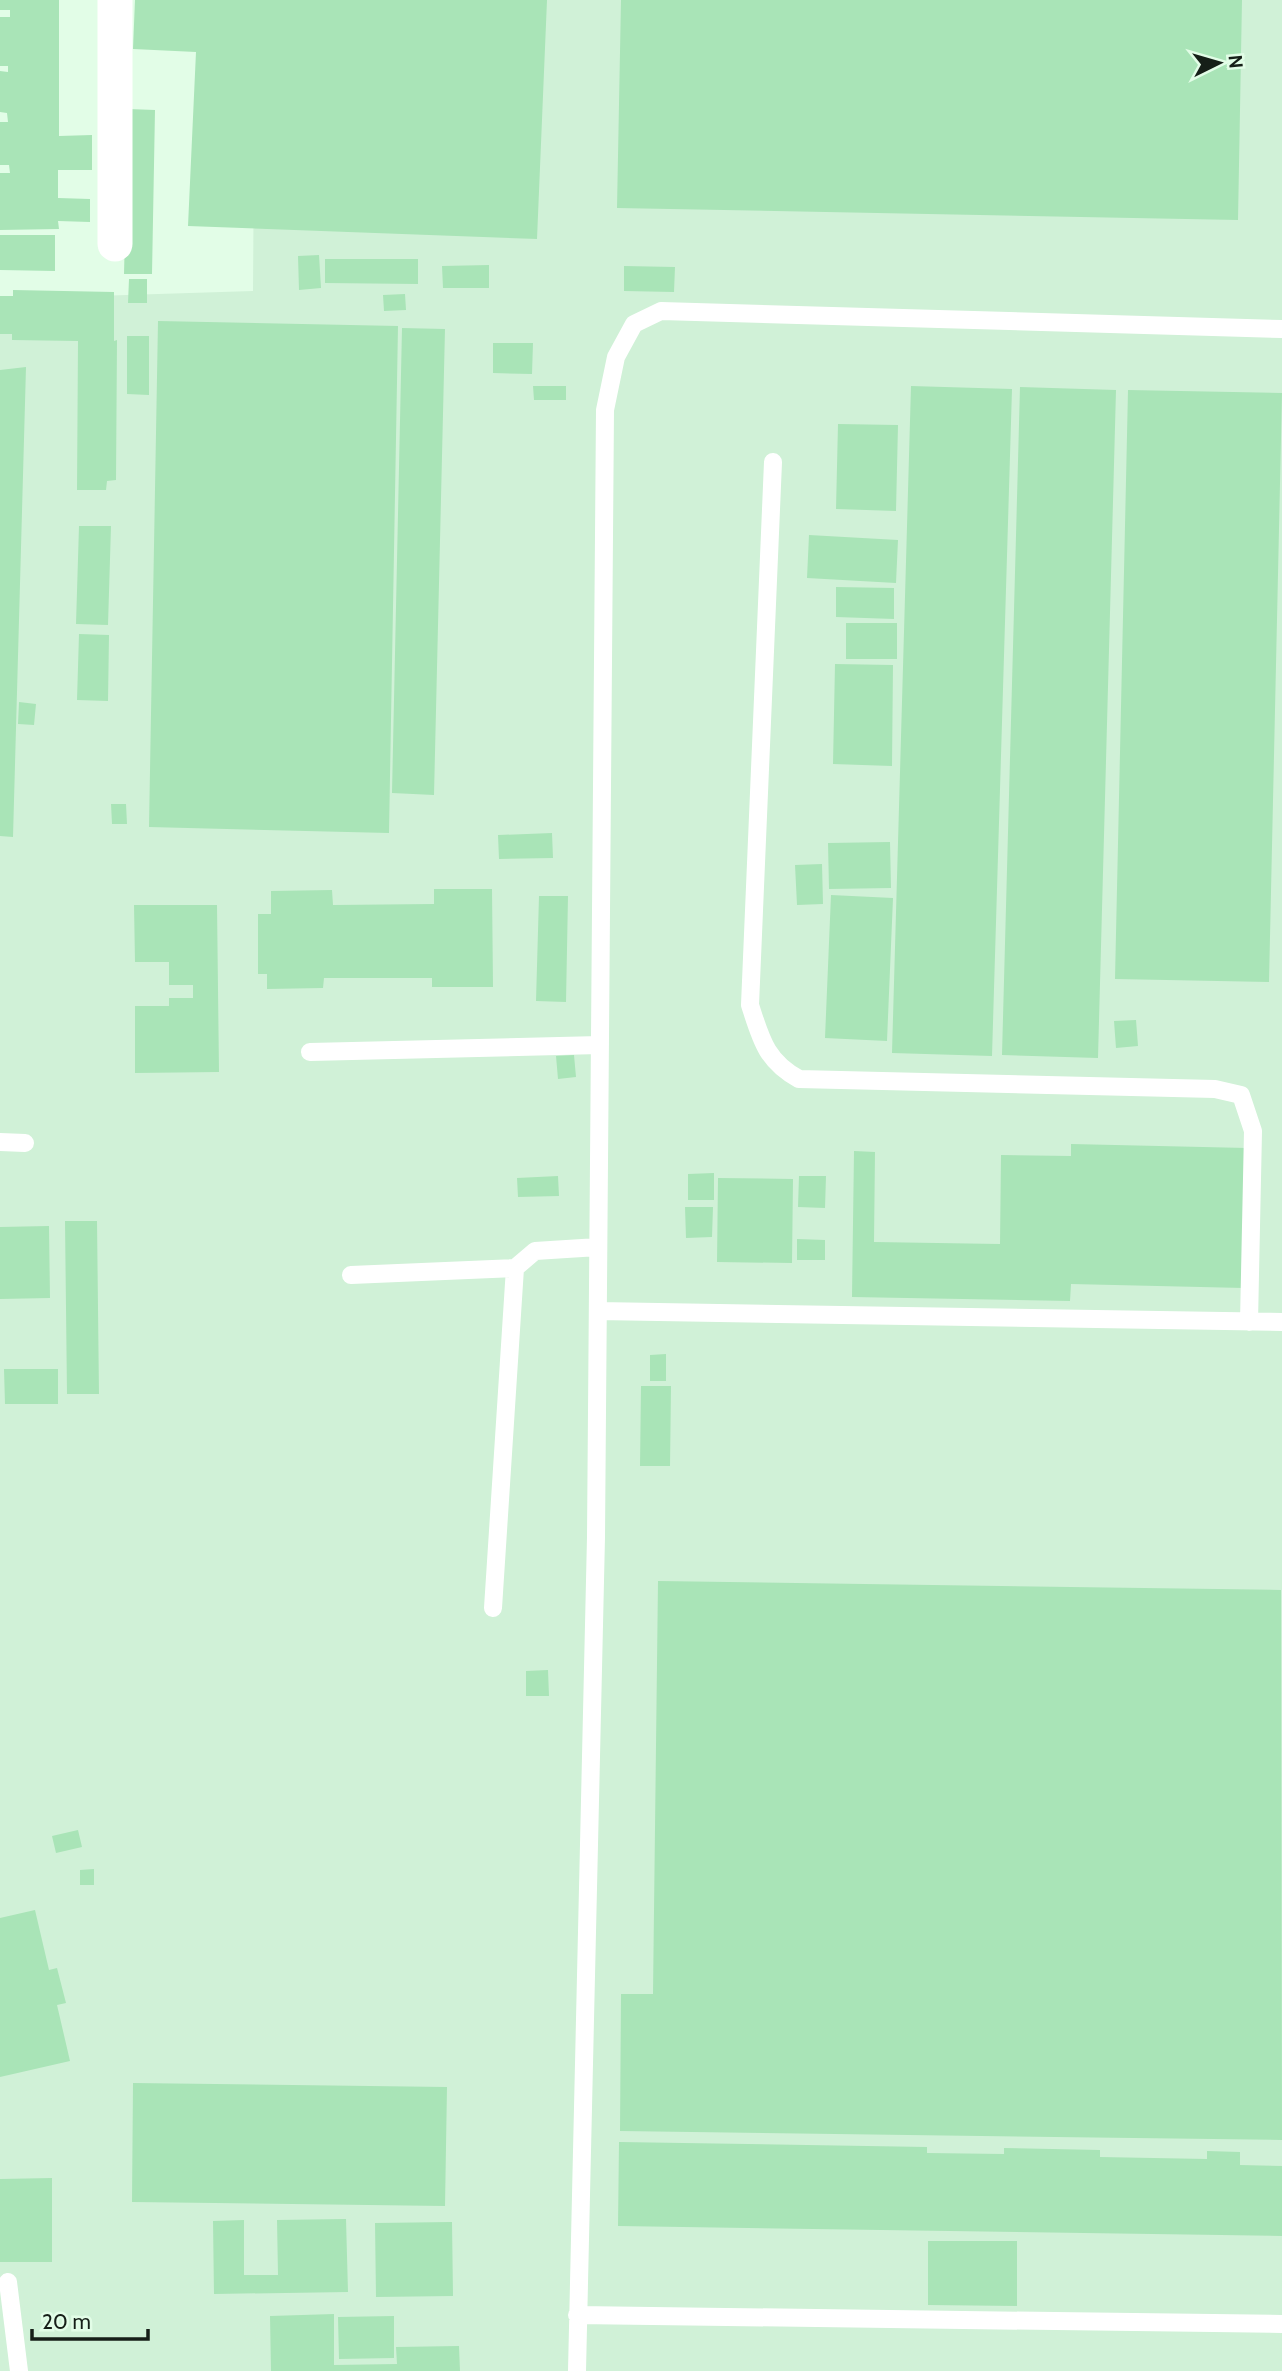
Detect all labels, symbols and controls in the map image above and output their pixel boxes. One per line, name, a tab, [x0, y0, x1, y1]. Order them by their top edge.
north arrow	[1184, 28, 1254, 98]
text: N	[1223, 54, 1247, 69]
scale bar	[32, 2298, 147, 2342]
text: 20 m	[42, 2309, 91, 2334]

